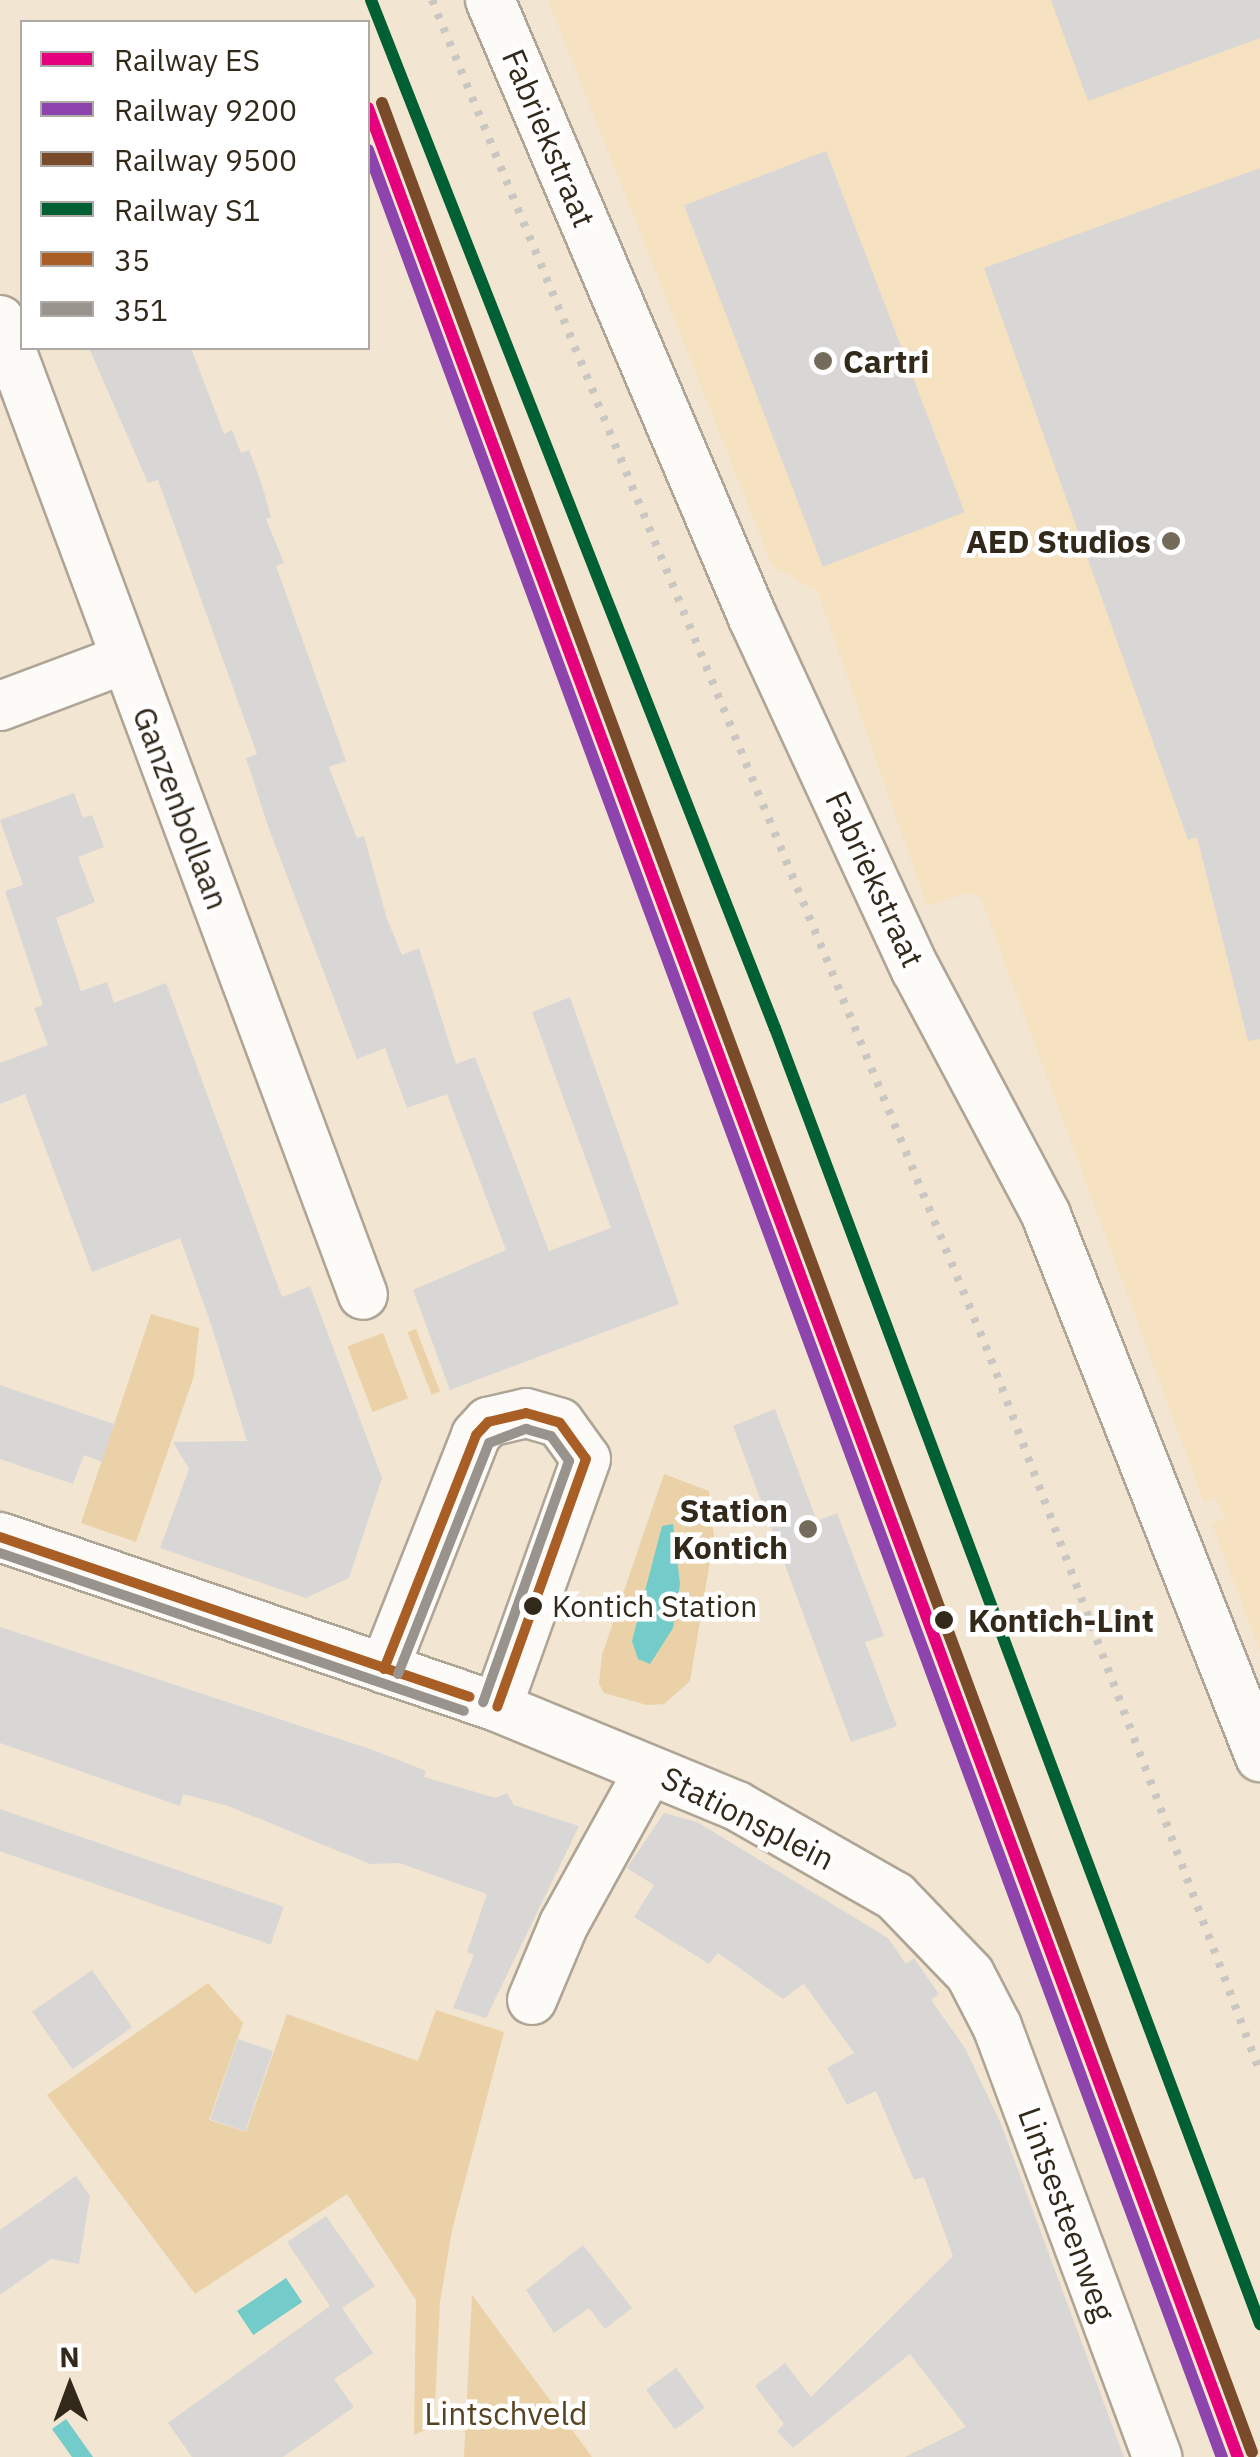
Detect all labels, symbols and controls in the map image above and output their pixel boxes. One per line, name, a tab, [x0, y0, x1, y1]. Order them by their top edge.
legend	[20, 20, 370, 350]
text: Railway ES	[114, 40, 260, 79]
street label: Fabriekstraat	[494, 43, 604, 233]
text: Railway 9200	[114, 90, 297, 129]
text: Railway 9500	[114, 140, 297, 179]
text: Railway S1	[114, 190, 261, 229]
text: 35	[114, 240, 150, 279]
text: 351	[114, 290, 168, 329]
place label: Cartri	[843, 342, 929, 380]
marker: Cartri	[812, 350, 834, 372]
place label: AED Studios	[966, 522, 1151, 560]
marker: AED Studios	[1160, 530, 1182, 552]
street label: Ganzenbollaan	[125, 701, 237, 915]
street label: Fabriekstraat	[818, 785, 932, 973]
place label: Station Kontich	[672, 1492, 788, 1567]
marker: Station Kontich	[797, 1518, 819, 1540]
place label: Kontich Station	[552, 1588, 757, 1624]
marker: Kontich Station	[523, 1596, 543, 1616]
place label: Kontich-Lint	[968, 1601, 1154, 1639]
marker: Kontich-Lint	[929, 1605, 959, 1635]
street label: Stationsplein	[655, 1758, 841, 1878]
street label: Lintsesteenweg	[1010, 2102, 1124, 2326]
north arrow	[20, 2337, 120, 2437]
text: N	[59, 2338, 80, 2375]
park label: Lintschveld	[424, 2394, 588, 2432]

